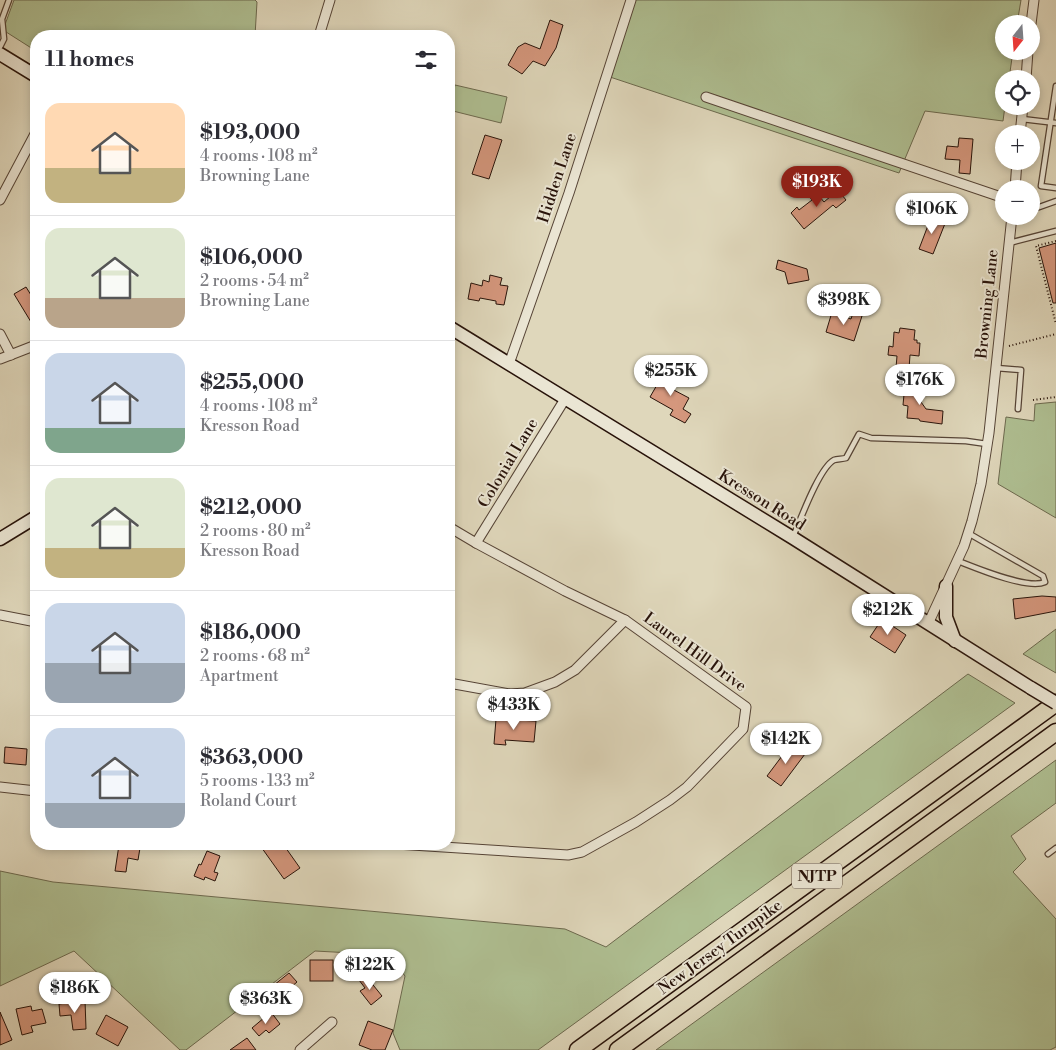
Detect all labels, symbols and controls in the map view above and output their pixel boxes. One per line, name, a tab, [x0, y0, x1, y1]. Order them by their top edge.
north arrow	[995, 15, 1040, 60]
map controls	[995, 15, 1040, 225]
icon: filters	[412, 46, 440, 74]
text: 11 homes	[45, 47, 134, 73]
button: locate	[995, 70, 1040, 115]
text: $193,000	[200, 120, 300, 146]
icon: home	[85, 123, 145, 183]
button: +	[995, 125, 1040, 170]
street label: Hidden Lane	[533, 130, 581, 226]
text: 4 rooms · 108 m²	[200, 146, 318, 166]
text: Browning Lane	[200, 166, 310, 186]
pin: $193K	[782, 166, 852, 208]
text: $193K	[792, 172, 842, 192]
button: −	[995, 180, 1040, 225]
pin: $106K	[897, 192, 967, 235]
text: $106K	[906, 199, 958, 219]
text: $106,000	[200, 245, 303, 271]
icon: home	[85, 248, 145, 308]
street label: Browning Lane	[971, 248, 1003, 361]
text: 2 rooms · 54 m²	[200, 271, 309, 291]
pin: $398K	[809, 284, 879, 326]
text: $398K	[818, 290, 870, 310]
text: Browning Lane	[200, 291, 310, 311]
pin: $255K	[636, 354, 706, 397]
text: $255K	[645, 361, 697, 381]
pin: $176K	[885, 364, 955, 406]
text: $255,000	[200, 370, 304, 396]
text: $176K	[896, 370, 944, 390]
icon: home	[85, 373, 145, 433]
text: 4 rooms · 108 m²	[200, 396, 318, 416]
street label: Colonial Lane	[473, 415, 543, 511]
text: Kresson Road	[200, 416, 299, 436]
street label: Kresson Road	[715, 465, 809, 535]
text: $212,000	[200, 495, 302, 521]
icon: home	[85, 498, 145, 558]
text: 2 rooms · 80 m²	[200, 521, 311, 541]
text: Kresson Road	[200, 541, 299, 561]
pin: $212K	[853, 594, 923, 636]
text: $212K	[863, 600, 913, 620]
street label: Laurel Hill Drive	[640, 608, 750, 696]
text: $186,000	[200, 620, 301, 646]
icon: home	[85, 623, 145, 683]
text: 2 rooms · 68 m²	[200, 646, 310, 666]
text: Apartment	[200, 666, 279, 686]
pin: $433K	[479, 688, 549, 731]
text: $433K	[488, 695, 540, 715]
pin: $142K	[751, 722, 821, 765]
text: $142K	[761, 729, 811, 749]
text: $363,000	[200, 745, 303, 771]
icon: home	[85, 748, 145, 808]
text: 5 rooms · 133 m²	[200, 771, 315, 791]
text: Roland Court	[200, 791, 297, 811]
road number: NJTP	[792, 864, 842, 888]
street label: New Jersey Turnpike	[654, 895, 786, 999]
pin: $122K	[335, 948, 405, 991]
text: $122K	[345, 955, 395, 975]
pin: $186K	[40, 972, 110, 1014]
text: $186K	[50, 978, 100, 998]
pin: $363K	[231, 982, 301, 1025]
text: $363K	[240, 989, 292, 1009]

